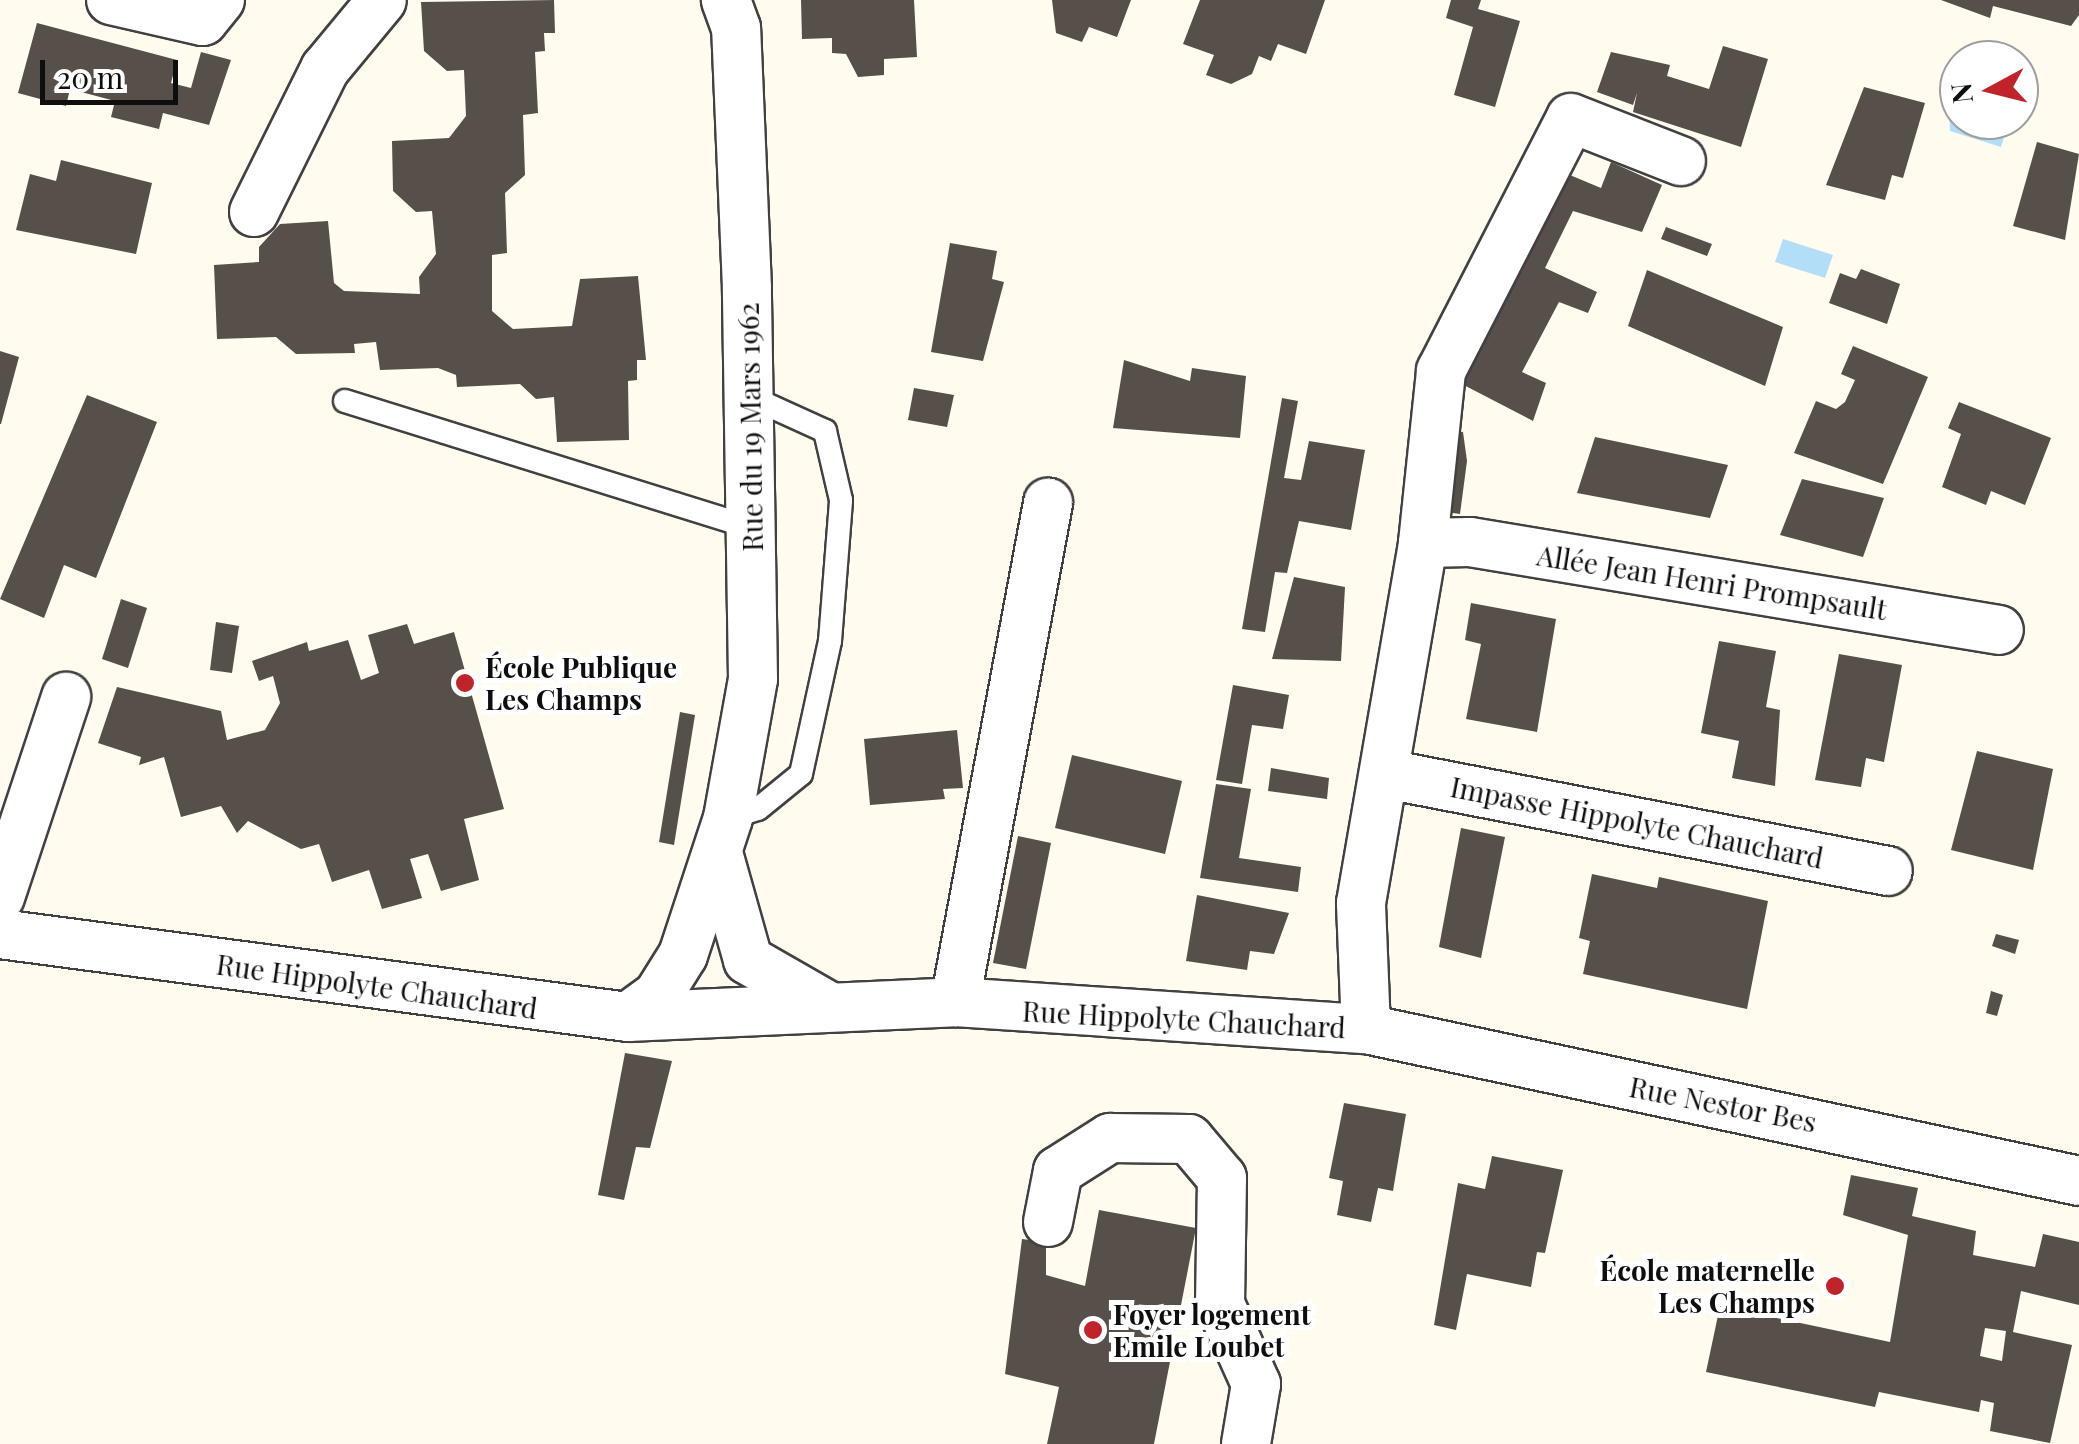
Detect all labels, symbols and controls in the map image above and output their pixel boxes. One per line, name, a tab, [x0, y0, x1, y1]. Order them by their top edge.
scale bar	[45, 40, 182, 102]
north arrow	[1939, 40, 2039, 140]
text: 20 m	[57, 57, 123, 97]
text: N	[1941, 81, 1980, 106]
street label: Rue du 19 Mars 1962	[731, 302, 769, 552]
street label: Allée Jean Henri Prompsault	[1535, 538, 1889, 626]
place label: École Publique Les Champs	[485, 650, 677, 716]
marker: École Publique Les Champs	[454, 672, 476, 694]
street label: Impasse Hippolyte Chauchard	[1448, 769, 1826, 875]
street label: Rue Hippolyte Chauchard	[214, 947, 540, 1025]
street label: Rue Hippolyte Chauchard	[1021, 994, 1347, 1044]
street label: Rue Nestor Bes	[1626, 1069, 1820, 1139]
place label: École maternelle Les Champs	[1600, 1253, 1815, 1319]
marker: École maternelle Les Champs	[1824, 1275, 1846, 1297]
place label: Foyer logement Emile Loubet	[1113, 1297, 1312, 1363]
marker: Foyer logement Emile Loubet	[1082, 1319, 1104, 1341]

